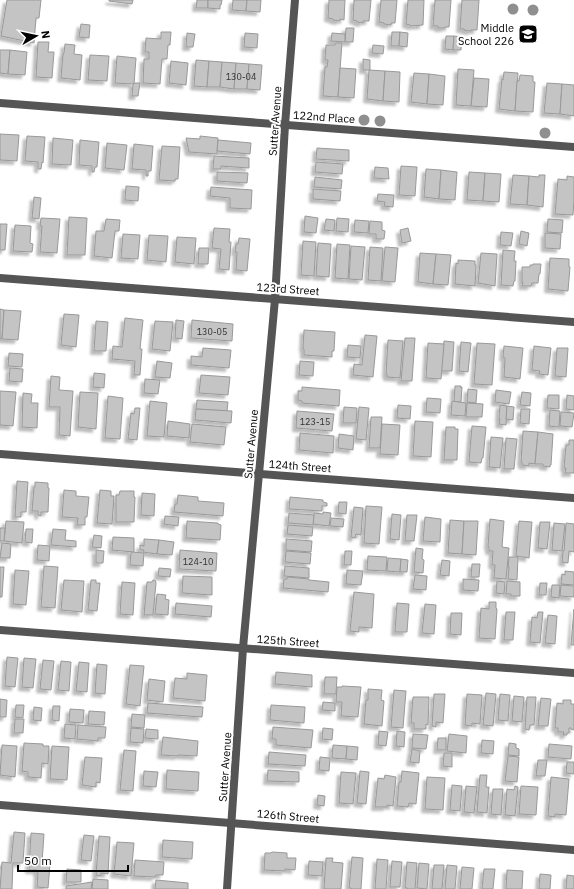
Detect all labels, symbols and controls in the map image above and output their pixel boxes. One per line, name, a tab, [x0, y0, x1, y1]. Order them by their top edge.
north arrow	[16, 16, 56, 56]
place label: Middle School 226	[458, 21, 514, 48]
school or university icon: Middle School 226	[517, 23, 539, 45]
text: N	[38, 29, 53, 39]
house number: 130-04	[226, 71, 256, 82]
street label: Sutter Avenue	[266, 86, 284, 156]
street label: 122nd Place	[293, 108, 355, 126]
street label: 123rd Street	[256, 280, 320, 298]
house number: 130-05	[197, 326, 227, 337]
street label: Sutter Avenue	[241, 409, 261, 479]
house number: 123-15	[300, 416, 330, 427]
street label: 124th Street	[268, 457, 332, 475]
house number: 124-10	[183, 556, 213, 567]
street label: 125th Street	[256, 632, 320, 650]
street label: Sutter Avenue	[216, 732, 234, 802]
street label: 126th Street	[256, 806, 320, 826]
scale bar	[18, 847, 128, 873]
text: 50 m	[24, 853, 52, 868]

